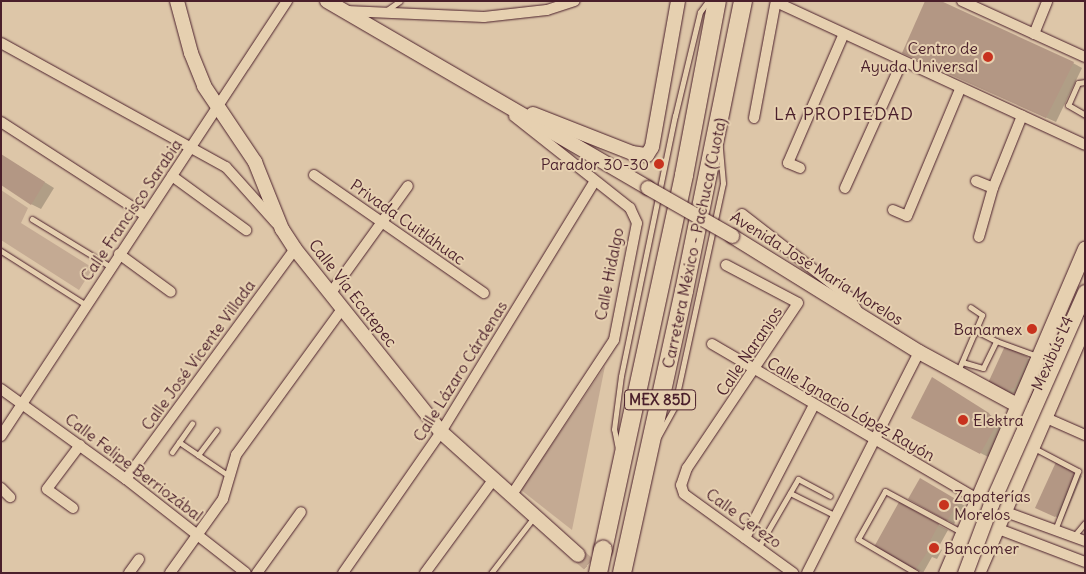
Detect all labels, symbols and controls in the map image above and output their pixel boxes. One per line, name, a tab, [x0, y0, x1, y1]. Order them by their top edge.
place label: Centro de Ayuda Universal	[860, 38, 978, 76]
marker: Centro de Ayuda Universal	[982, 51, 994, 63]
district label: LA PROPIEDAD	[773, 103, 915, 125]
street label: Carretera México - Pachuca (Cuota)	[658, 116, 730, 370]
street label: Calle Francisco Sarabia	[76, 135, 186, 285]
place label: Parador 30-30	[541, 154, 649, 174]
marker: Parador 30-30	[653, 158, 665, 170]
street label: Privada Cuitláhuac	[347, 175, 469, 269]
street label: Avenida José María Morelos	[727, 207, 907, 329]
street label: Calle Hidalgo	[591, 226, 627, 322]
street label: Calle Vía Ecatepec	[305, 235, 401, 351]
street label: Calle José Vicente Villada	[137, 276, 259, 434]
street label: Calle Lázaro Cárdenas	[409, 297, 511, 445]
street label: Calle Naranjos	[712, 303, 786, 399]
street label: Mexibús L4	[1027, 313, 1077, 393]
place label: Banamex	[953, 319, 1022, 339]
marker: Banamex	[1026, 323, 1038, 335]
street label: Calle Ignacio López Rayón	[764, 353, 938, 465]
road number: MEX 85D	[624, 388, 696, 412]
street label: Calle Felipe Berriozábal	[61, 409, 207, 525]
place label: Elektra	[973, 410, 1024, 430]
marker: Elektra	[957, 414, 969, 426]
street label: Calle Cerezo	[702, 484, 786, 552]
place label: Zapaterías Morelos	[954, 486, 1031, 524]
marker: Zapaterías Morelos	[938, 499, 950, 511]
place label: Bancomer	[944, 538, 1019, 558]
marker: Bancomer	[928, 542, 940, 554]

